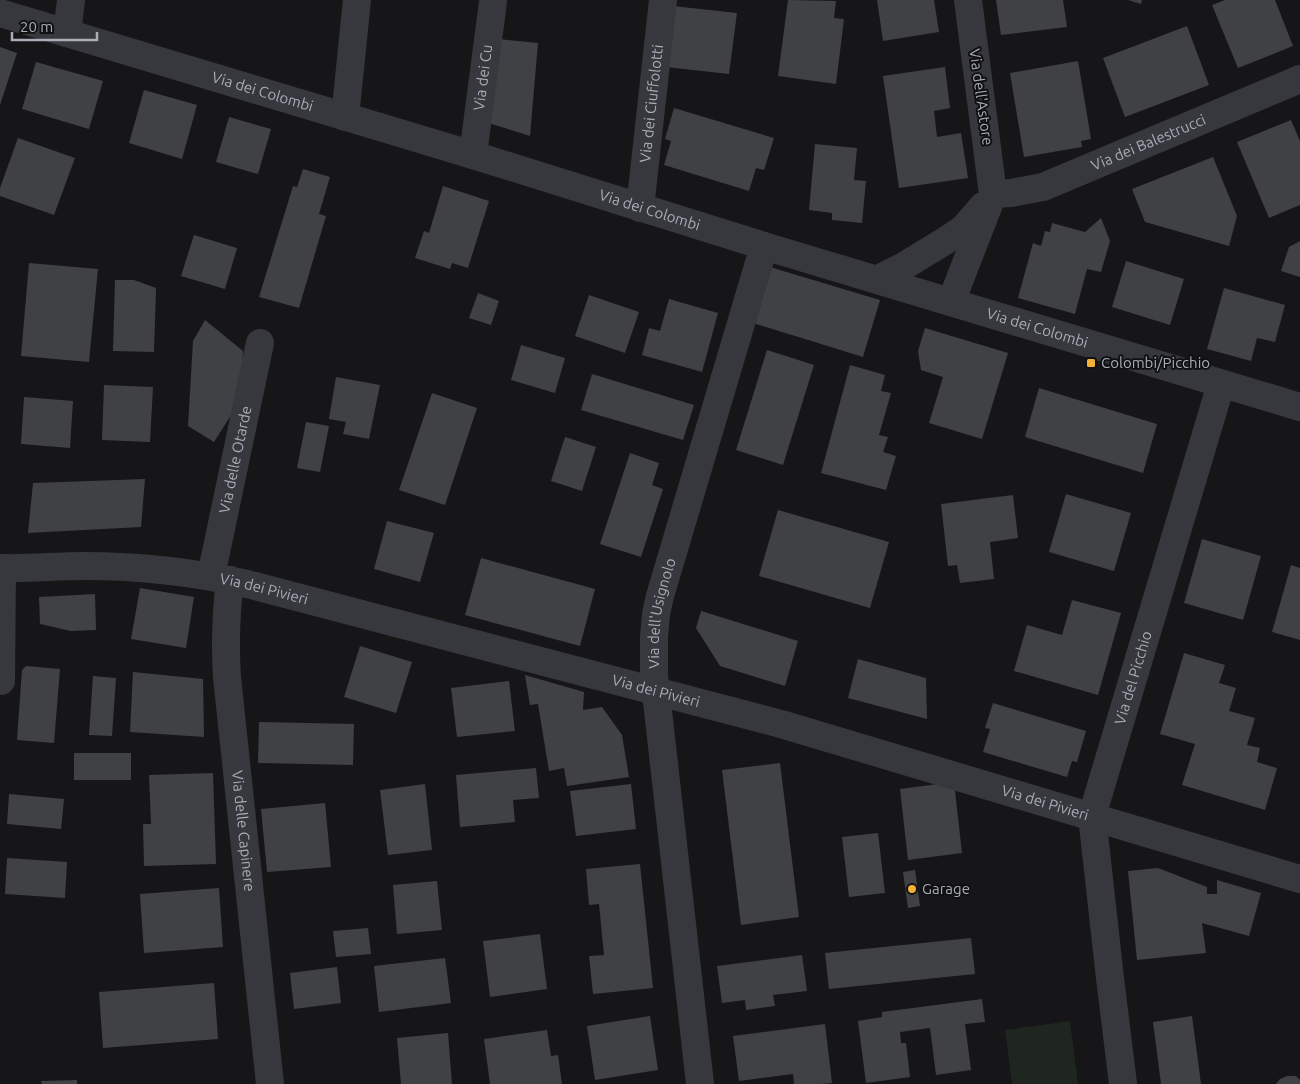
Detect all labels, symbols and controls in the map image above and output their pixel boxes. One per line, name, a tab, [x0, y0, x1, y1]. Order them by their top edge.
scale bar	[12, 10, 98, 42]
text: 20 m	[20, 18, 53, 35]
street label: Via dei Cu	[470, 43, 495, 112]
street label: Via dei Ciuffolotti	[636, 44, 666, 164]
street label: Via dell'Astore	[966, 48, 997, 146]
street label: Via dei Colombi	[210, 68, 315, 115]
street label: Via dei Balestrucci	[1088, 111, 1208, 174]
street label: Via dei Colombi	[597, 186, 703, 234]
street label: Via dei Colombi	[985, 304, 1090, 351]
place label: Colombi/Picchio	[1101, 354, 1210, 371]
marker: Colombi/Picchio	[1085, 357, 1097, 369]
street label: Via delle Otarde	[215, 404, 255, 515]
street label: Via dell'Usignolo	[645, 556, 679, 669]
street label: Via dei Pivieri	[219, 570, 310, 608]
street label: Via del Picchio	[1111, 629, 1155, 727]
street label: Via dei Pivieri	[610, 671, 702, 710]
street label: Via delle Capinere	[229, 770, 259, 892]
street label: Via dei Pivieri	[1000, 781, 1091, 823]
place label: Garage	[922, 880, 970, 897]
marker: Garage	[906, 883, 918, 895]

